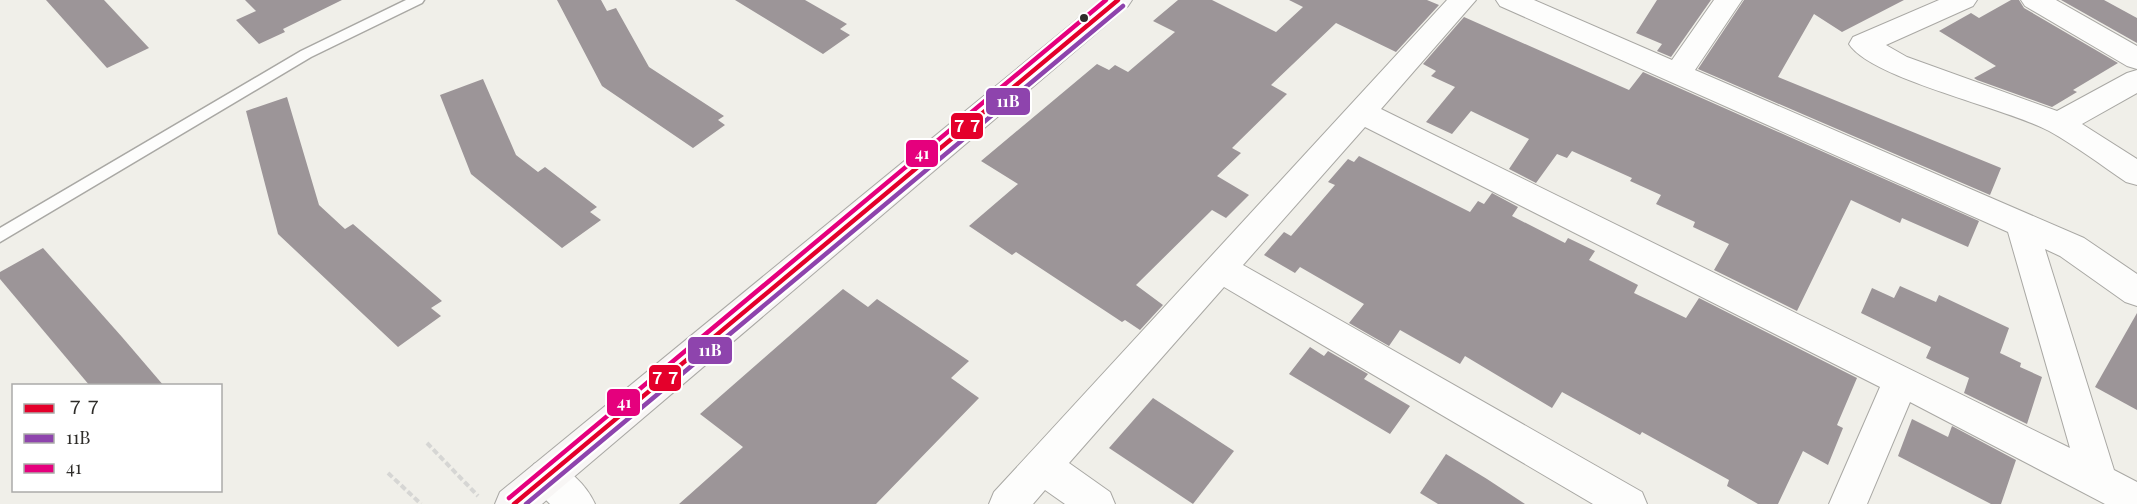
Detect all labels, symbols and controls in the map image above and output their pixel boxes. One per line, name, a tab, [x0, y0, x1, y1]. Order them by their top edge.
unlabelled marker	[1078, 12, 1090, 24]
line badge: 11B	[985, 87, 1031, 116]
text: 11B	[996, 90, 1020, 111]
line badge: ７７	[950, 112, 984, 140]
text: ７７	[951, 115, 983, 136]
line badge: 41	[905, 139, 939, 168]
text: 41	[915, 142, 929, 163]
line badge: 11B	[687, 336, 733, 365]
text: 11B	[698, 339, 722, 360]
line badge: ７７	[648, 364, 682, 392]
text: ７７	[649, 367, 681, 388]
legend	[12, 384, 222, 492]
line badge: 41	[606, 388, 641, 417]
text: 41	[617, 391, 631, 412]
text: ７７	[66, 395, 102, 419]
text: 11B	[66, 425, 91, 449]
text: 41	[66, 455, 82, 479]

